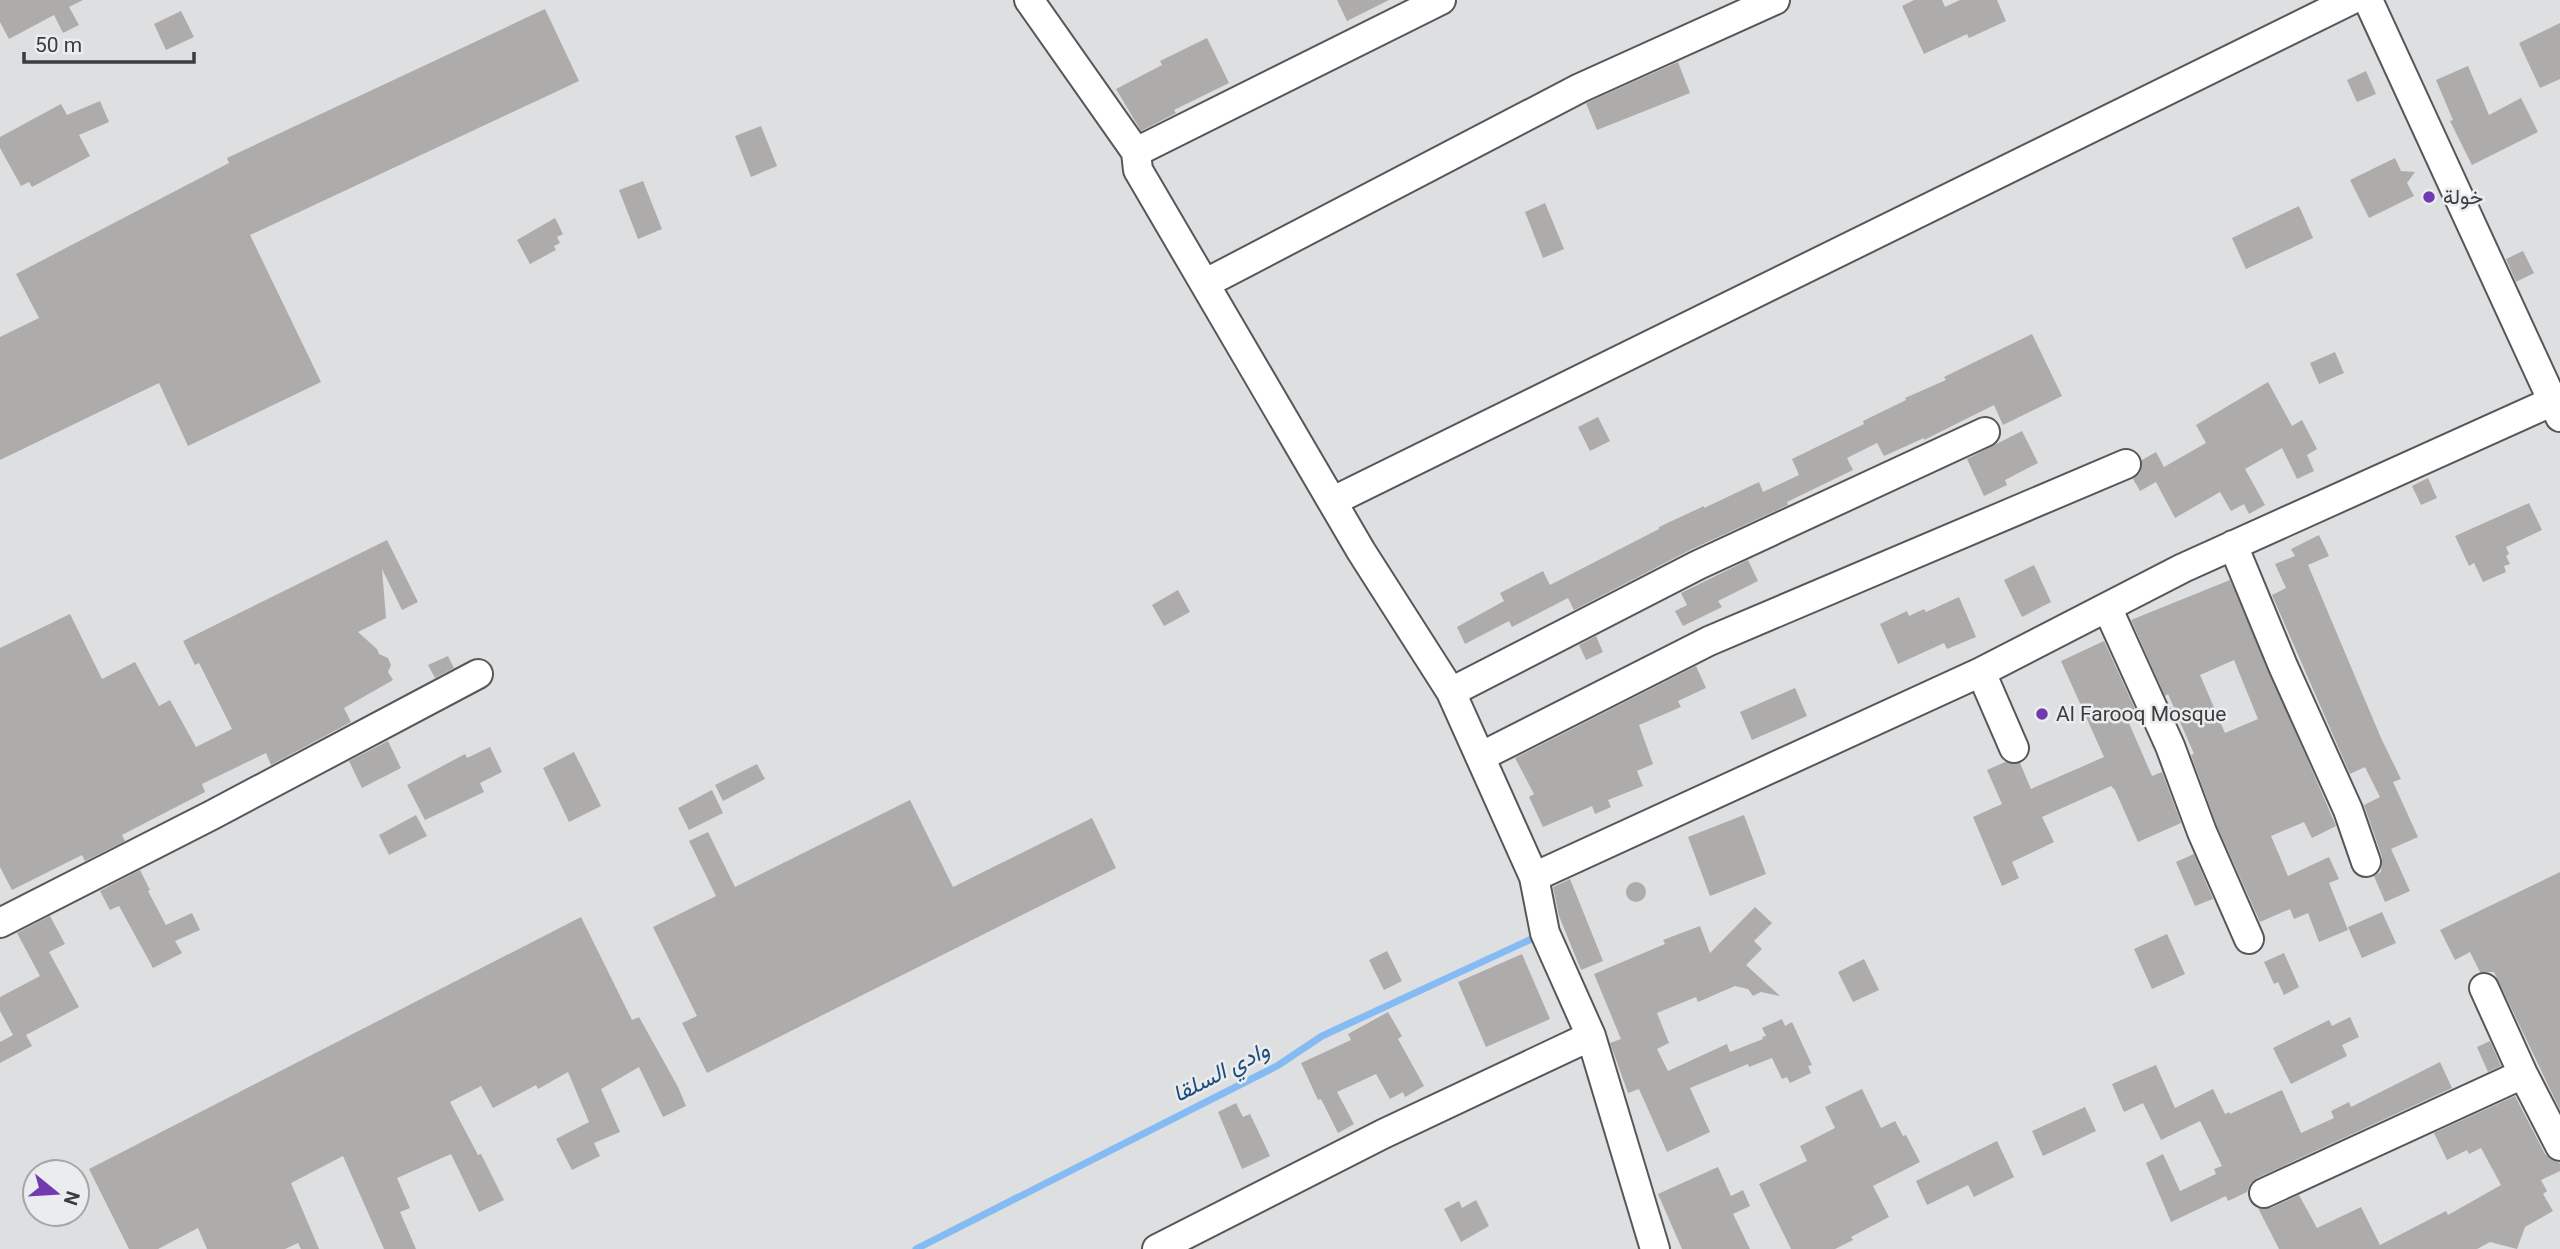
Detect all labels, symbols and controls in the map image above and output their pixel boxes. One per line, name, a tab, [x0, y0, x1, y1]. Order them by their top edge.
scale bar	[24, 21, 194, 65]
text: 50 m	[35, 33, 82, 57]
place label: خولة	[2443, 185, 2483, 210]
marker: خولة	[2421, 189, 2437, 205]
place label: Al Farooq Mosque	[2056, 702, 2227, 726]
marker: Al Farooq Mosque	[2034, 706, 2050, 722]
water label: وادي السلقا	[1168, 1036, 1276, 1112]
north arrow	[21, 1158, 91, 1228]
text: N	[59, 1188, 85, 1208]

